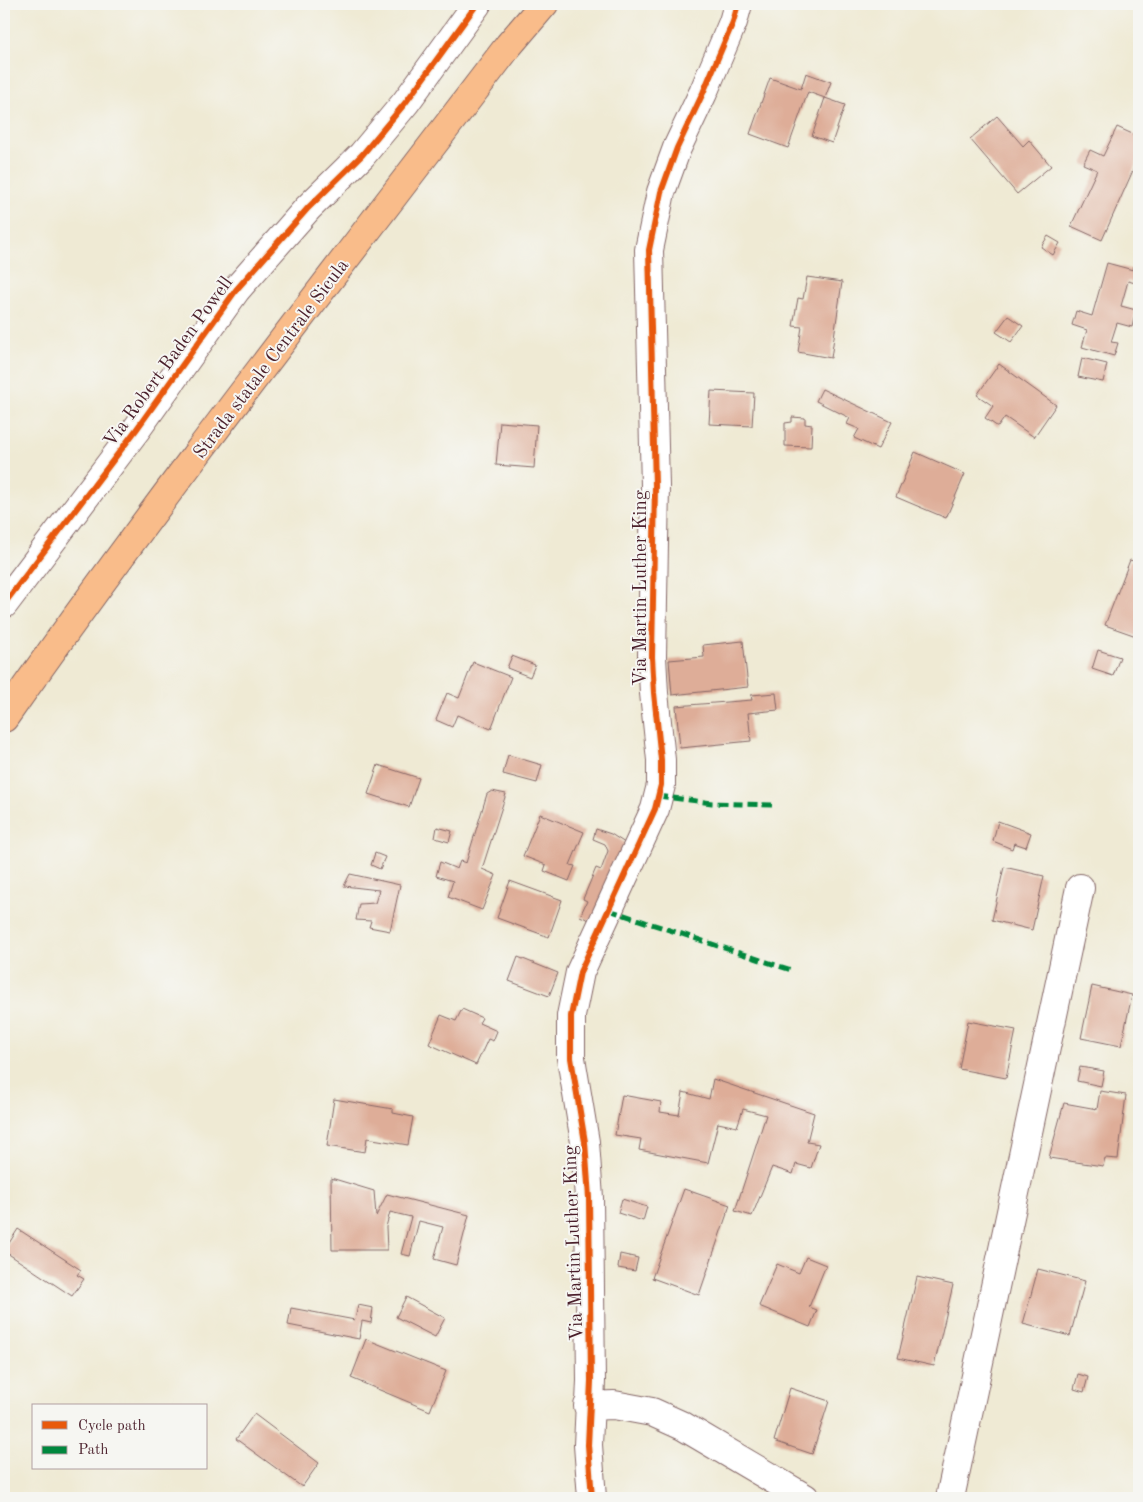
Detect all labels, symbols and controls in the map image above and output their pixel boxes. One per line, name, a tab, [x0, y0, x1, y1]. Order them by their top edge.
street label: Strada statale Centrale Sicula	[191, 256, 353, 463]
street label: Via Robert Baden Powell	[101, 274, 237, 451]
street label: Via Martin Luther King	[632, 489, 651, 686]
street label: Via Martin Luther King	[562, 1144, 587, 1341]
legend	[32, 1404, 208, 1470]
text: Cycle path	[78, 1419, 146, 1434]
text: Path	[78, 1443, 108, 1458]

